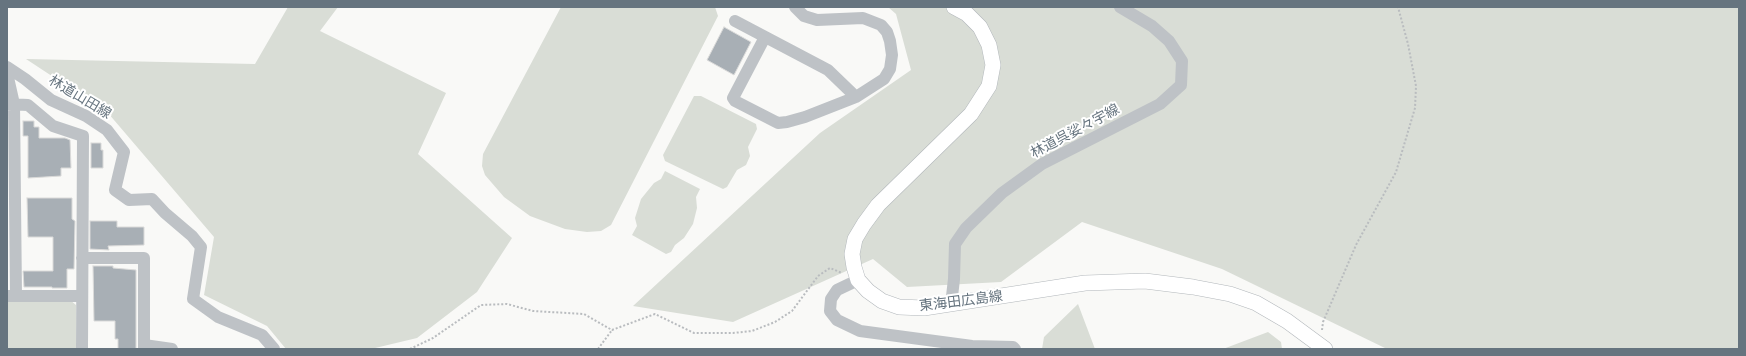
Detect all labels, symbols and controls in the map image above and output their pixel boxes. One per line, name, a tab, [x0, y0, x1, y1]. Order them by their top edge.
street label: 林道山田線	[46, 72, 114, 122]
street label: 林道呉娑々宇線	[1028, 101, 1122, 161]
street label: 東海田広島線	[918, 288, 1004, 314]

